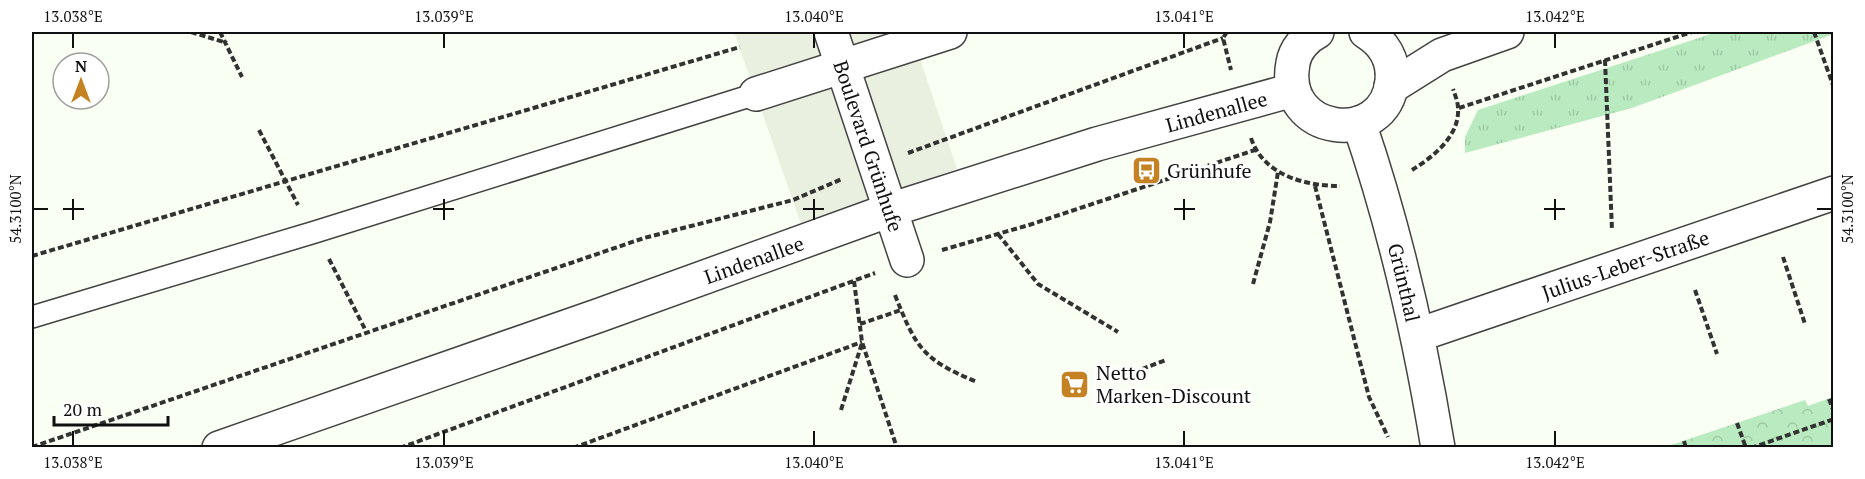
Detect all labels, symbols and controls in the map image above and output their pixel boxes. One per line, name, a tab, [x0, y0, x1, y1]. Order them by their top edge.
text: 13.038°E	[43, 6, 103, 26]
text: 13.039°E	[414, 6, 474, 26]
text: 13.040°E	[784, 6, 844, 26]
text: 13.041°E	[1154, 6, 1214, 26]
text: 13.042°E	[1525, 6, 1585, 26]
north arrow	[51, 51, 111, 111]
text: N	[75, 55, 87, 77]
street label: Boulevard Grünhufe	[828, 57, 910, 235]
street label: Lindenallee	[1162, 84, 1270, 138]
bus stop icon: Grünhufe	[1130, 154, 1162, 186]
place label: Grünhufe	[1167, 157, 1252, 184]
text: 54.3100°N	[5, 174, 25, 244]
text: 54.3100°N	[1837, 174, 1857, 244]
street label: Julius-Leber-Straße	[1538, 223, 1713, 305]
street label: Lindenallee	[700, 229, 807, 290]
street label: Grünthal	[1382, 240, 1427, 324]
place label: Netto Marken-Discount	[1096, 359, 1252, 409]
supermarket icon: Netto Marken-Discount	[1059, 368, 1091, 400]
scale bar	[54, 389, 168, 427]
text: 20 m	[63, 397, 103, 421]
text: 13.038°E	[43, 452, 103, 472]
text: 13.039°E	[414, 452, 474, 472]
text: 13.040°E	[784, 452, 844, 472]
text: 13.041°E	[1154, 452, 1214, 472]
text: 13.042°E	[1525, 452, 1585, 472]

